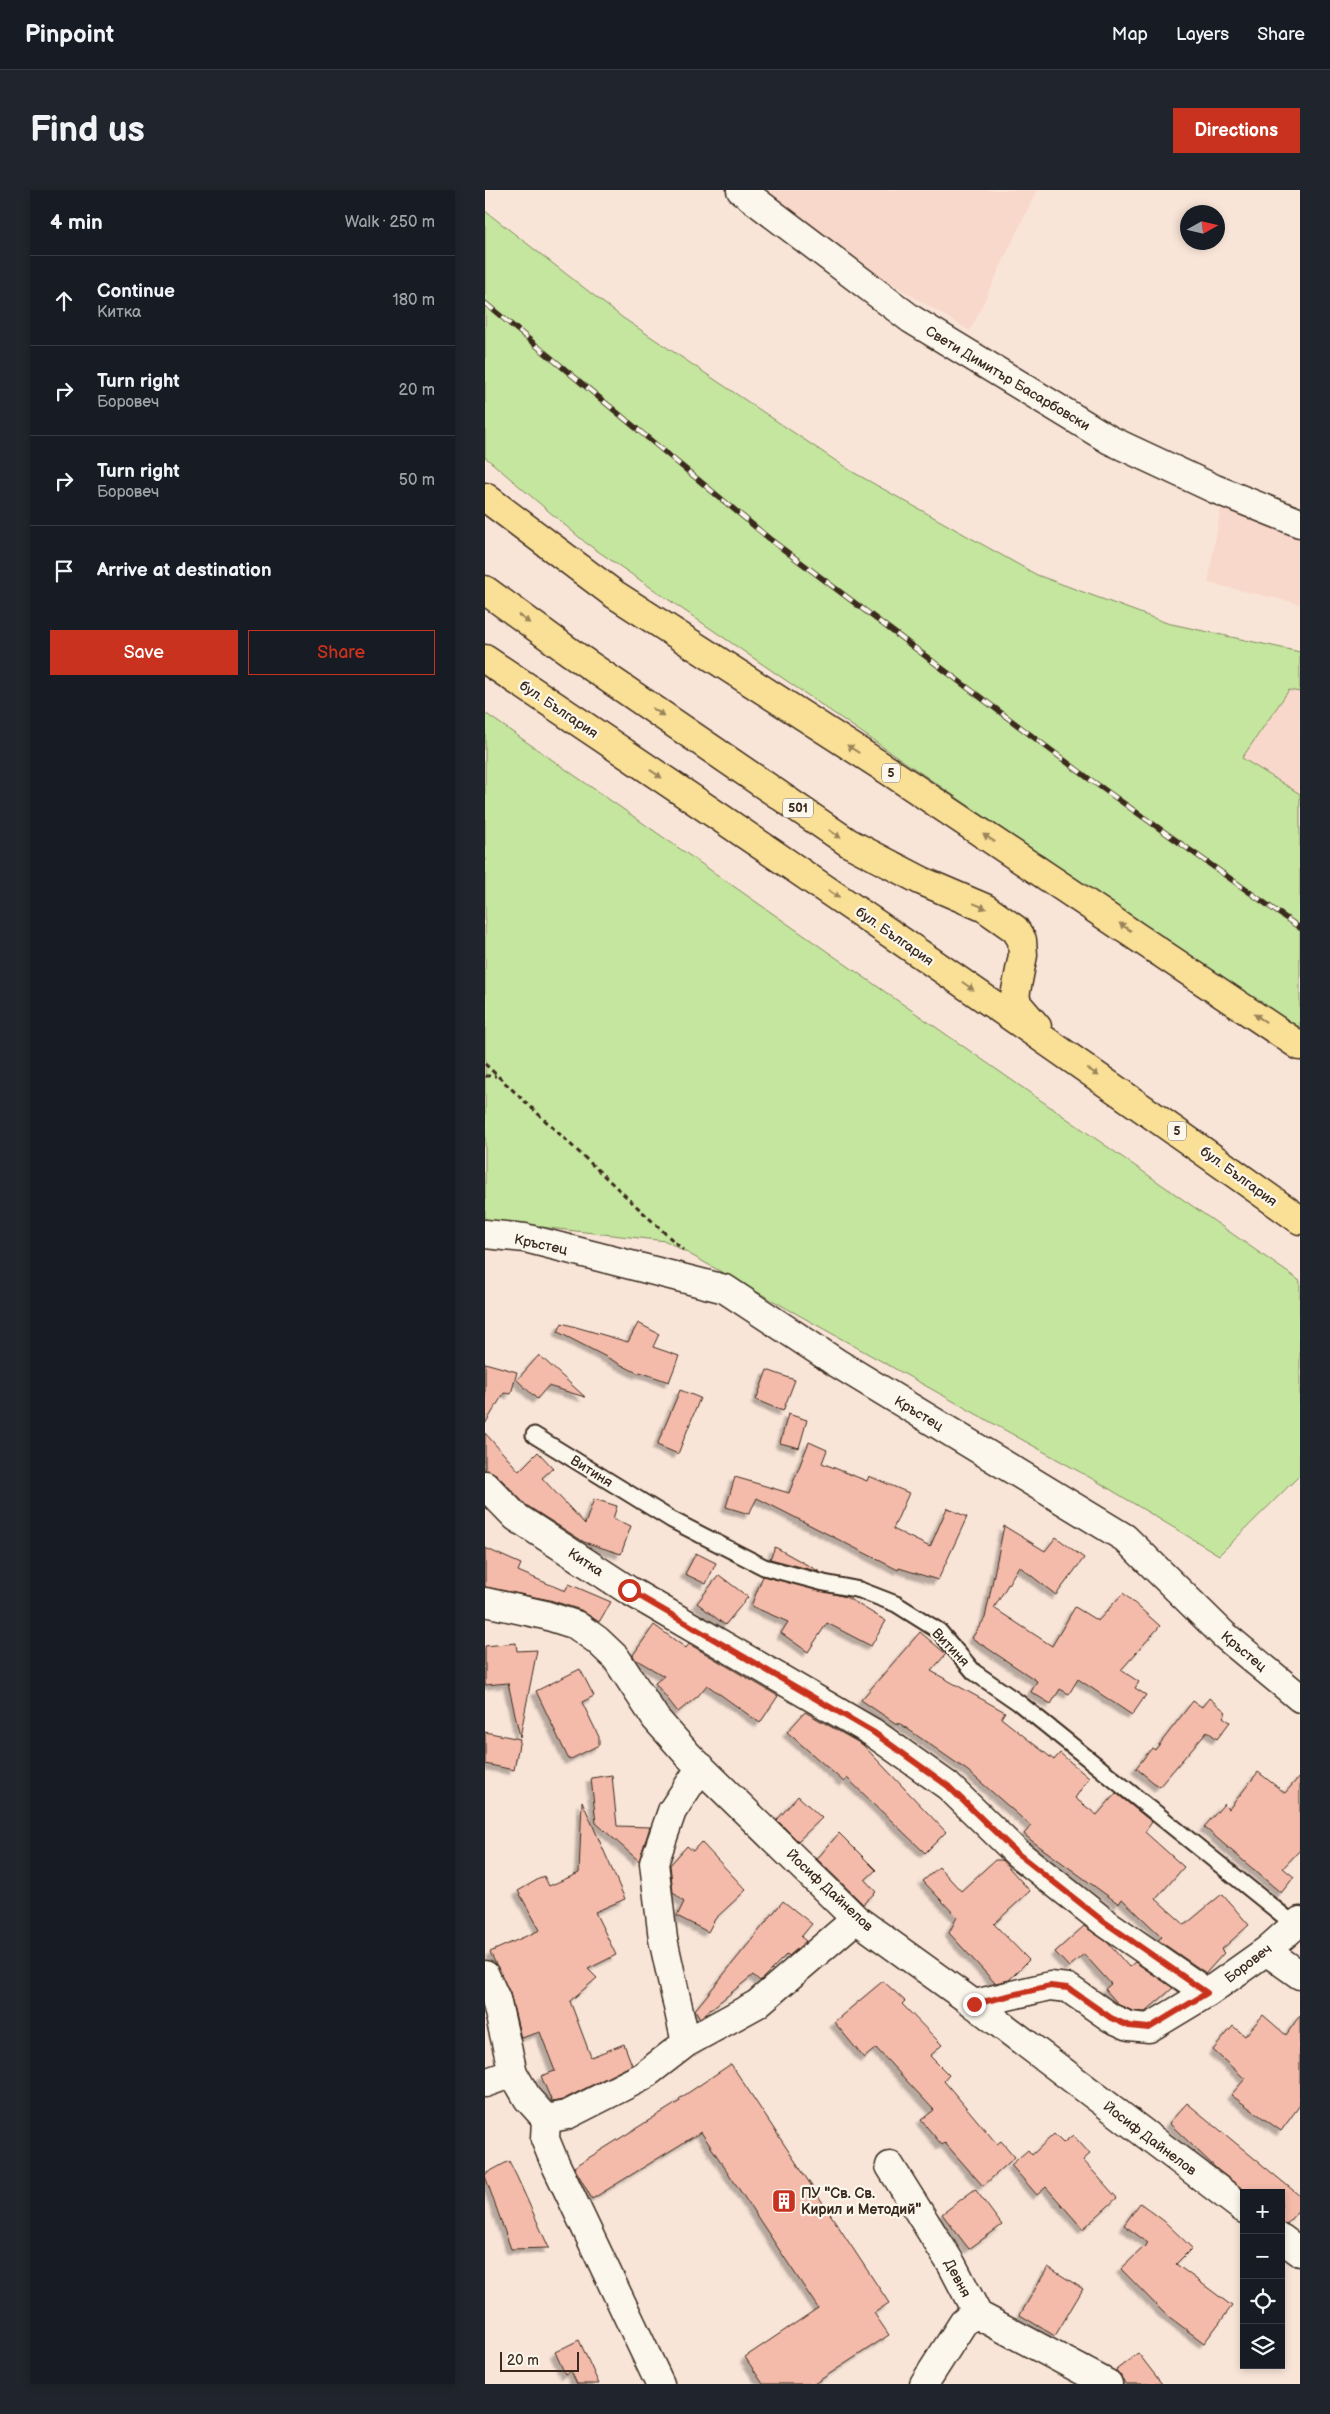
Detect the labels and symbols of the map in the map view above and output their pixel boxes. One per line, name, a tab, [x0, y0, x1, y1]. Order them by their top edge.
north arrow	[1180, 205, 1225, 250]
street label: Свети Димитър Басарбовски	[922, 322, 1093, 434]
one-way arrow	[517, 614, 531, 624]
street label: бул. България	[516, 677, 601, 742]
one-way arrow	[651, 707, 665, 716]
one-way arrow	[847, 744, 860, 754]
road number: 5	[882, 764, 900, 782]
one-way arrow	[650, 769, 663, 779]
road number: 501	[783, 798, 813, 818]
one-way arrow	[828, 829, 842, 839]
one-way arrow	[983, 833, 996, 843]
one-way arrow	[828, 889, 841, 899]
one-way arrow	[973, 902, 988, 910]
street label: бул. България	[853, 903, 937, 970]
one-way arrow	[1118, 923, 1132, 932]
one-way arrow	[961, 981, 975, 991]
one-way arrow	[1253, 1013, 1266, 1023]
one-way arrow	[1086, 1067, 1100, 1077]
road number: 5	[1168, 1121, 1186, 1140]
street label: бул. България	[1197, 1143, 1281, 1210]
street label: Кръстец	[513, 1231, 569, 1258]
street label: Кръстец	[891, 1392, 946, 1435]
street label: Витиня	[567, 1452, 616, 1491]
street label: Китка	[565, 1545, 607, 1581]
route start	[618, 1579, 641, 1602]
street label: Витиня	[928, 1625, 973, 1670]
street label: Кръстец	[1218, 1628, 1270, 1675]
street label: Йосиф Дайнелов	[783, 1846, 877, 1935]
street label: Боровеч	[1221, 1940, 1275, 1987]
route end	[963, 1993, 986, 2016]
street label: Йосиф Дайнелов	[1100, 2098, 1200, 2179]
place label: ПУ "Св. Св. Кирил и Методий"	[801, 2185, 921, 2218]
building icon: ПУ "Св. Св. Кирил и Методий"	[771, 2188, 797, 2214]
street label: Девня	[940, 2256, 975, 2300]
scale bar	[500, 2349, 579, 2372]

